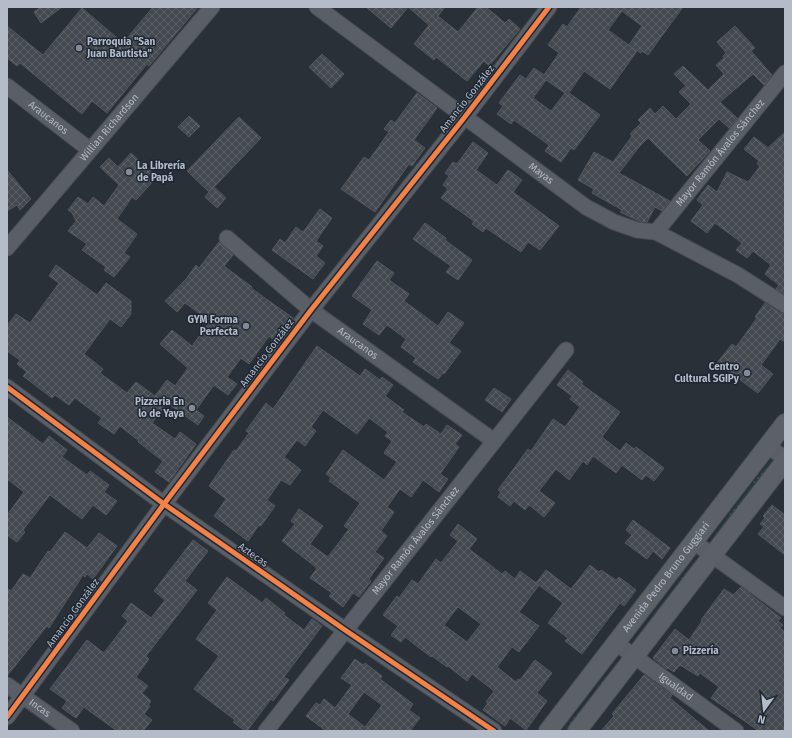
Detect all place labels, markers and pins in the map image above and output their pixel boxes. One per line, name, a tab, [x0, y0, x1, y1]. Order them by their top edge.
place label: Parroquia "San Juan Bautista"	[86, 36, 155, 60]
marker: Parroquia "San Juan Bautista"	[74, 43, 84, 53]
place label: La Librería de Papá	[137, 159, 186, 184]
marker: La Librería de Papá	[124, 167, 134, 177]
place label: GYM Forma Perfecta	[188, 314, 239, 338]
marker: GYM Forma Perfecta	[241, 321, 251, 331]
place label: Centro Cultural SGIPy	[675, 361, 740, 385]
marker: Centro Cultural SGIPy	[742, 368, 752, 378]
place label: Pizzeria En lo de Yaya	[135, 396, 185, 420]
marker: Pizzeria En lo de Yaya	[187, 403, 197, 413]
place label: Pizzería	[683, 644, 719, 657]
marker: Pizzería	[670, 646, 680, 656]

